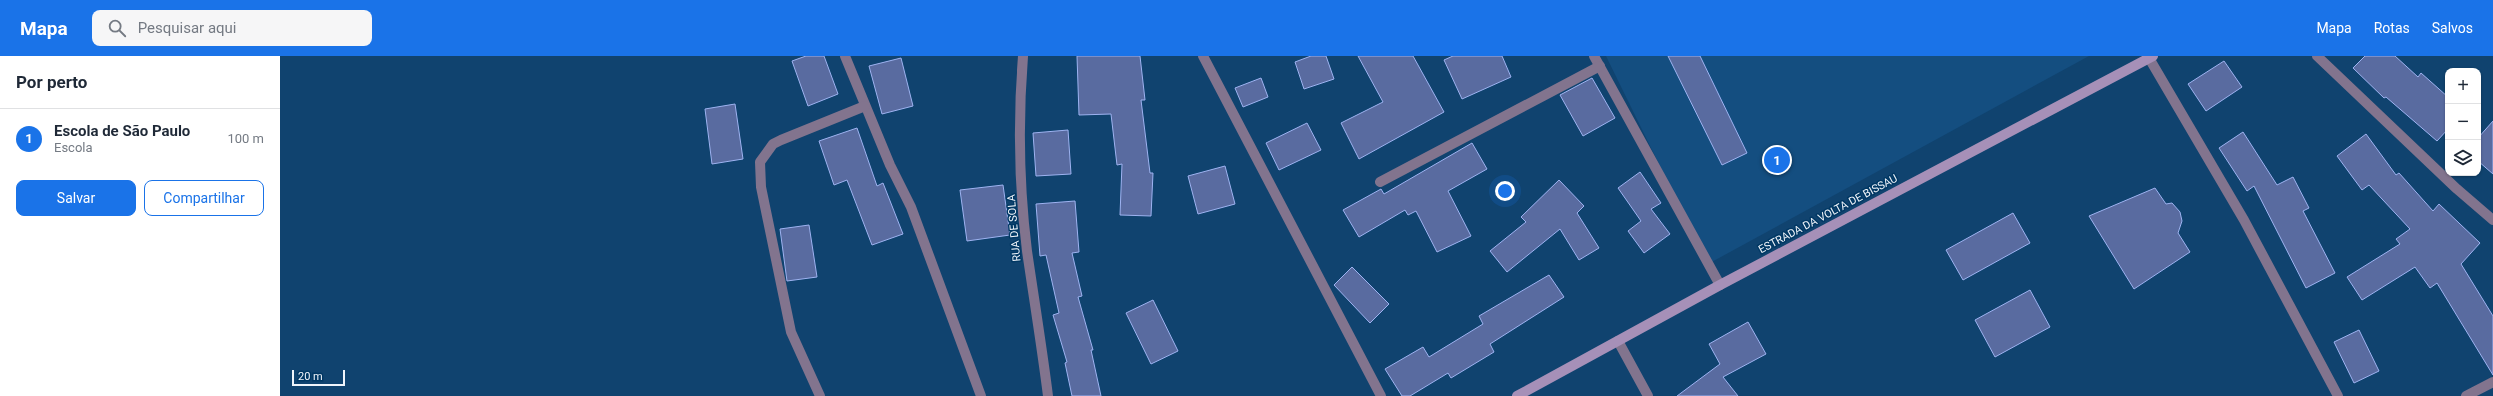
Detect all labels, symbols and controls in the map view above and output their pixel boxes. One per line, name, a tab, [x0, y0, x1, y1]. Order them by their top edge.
search box	[92, 10, 372, 46]
text: Mapa	[20, 17, 68, 40]
icon: search	[106, 17, 128, 39]
text: Pesquisar aqui	[138, 19, 236, 37]
text: Mapa	[2316, 20, 2352, 36]
text: Rotas	[2374, 20, 2410, 36]
text: Salvos	[2432, 20, 2473, 36]
map controls	[2445, 68, 2481, 176]
button: +	[2445, 68, 2481, 104]
text: Por perto	[16, 72, 87, 92]
button: −	[2445, 104, 2481, 140]
text: Escola de São Paulo	[54, 122, 190, 140]
text: 1	[25, 131, 33, 146]
text: 100 m	[227, 131, 264, 146]
text: Escola	[54, 140, 93, 155]
button: layers	[2445, 140, 2481, 176]
pin: 1	[1764, 145, 1790, 175]
street label: ESTRADA DA VOLTA DE BISSAU	[1756, 172, 1900, 256]
button: Salvar	[16, 180, 136, 216]
button: Compartilhar	[144, 180, 264, 216]
your location	[1495, 181, 1515, 201]
street label: RUA DE SOLA	[1005, 193, 1023, 262]
scale bar	[292, 368, 345, 387]
text: 20 m	[298, 370, 323, 383]

